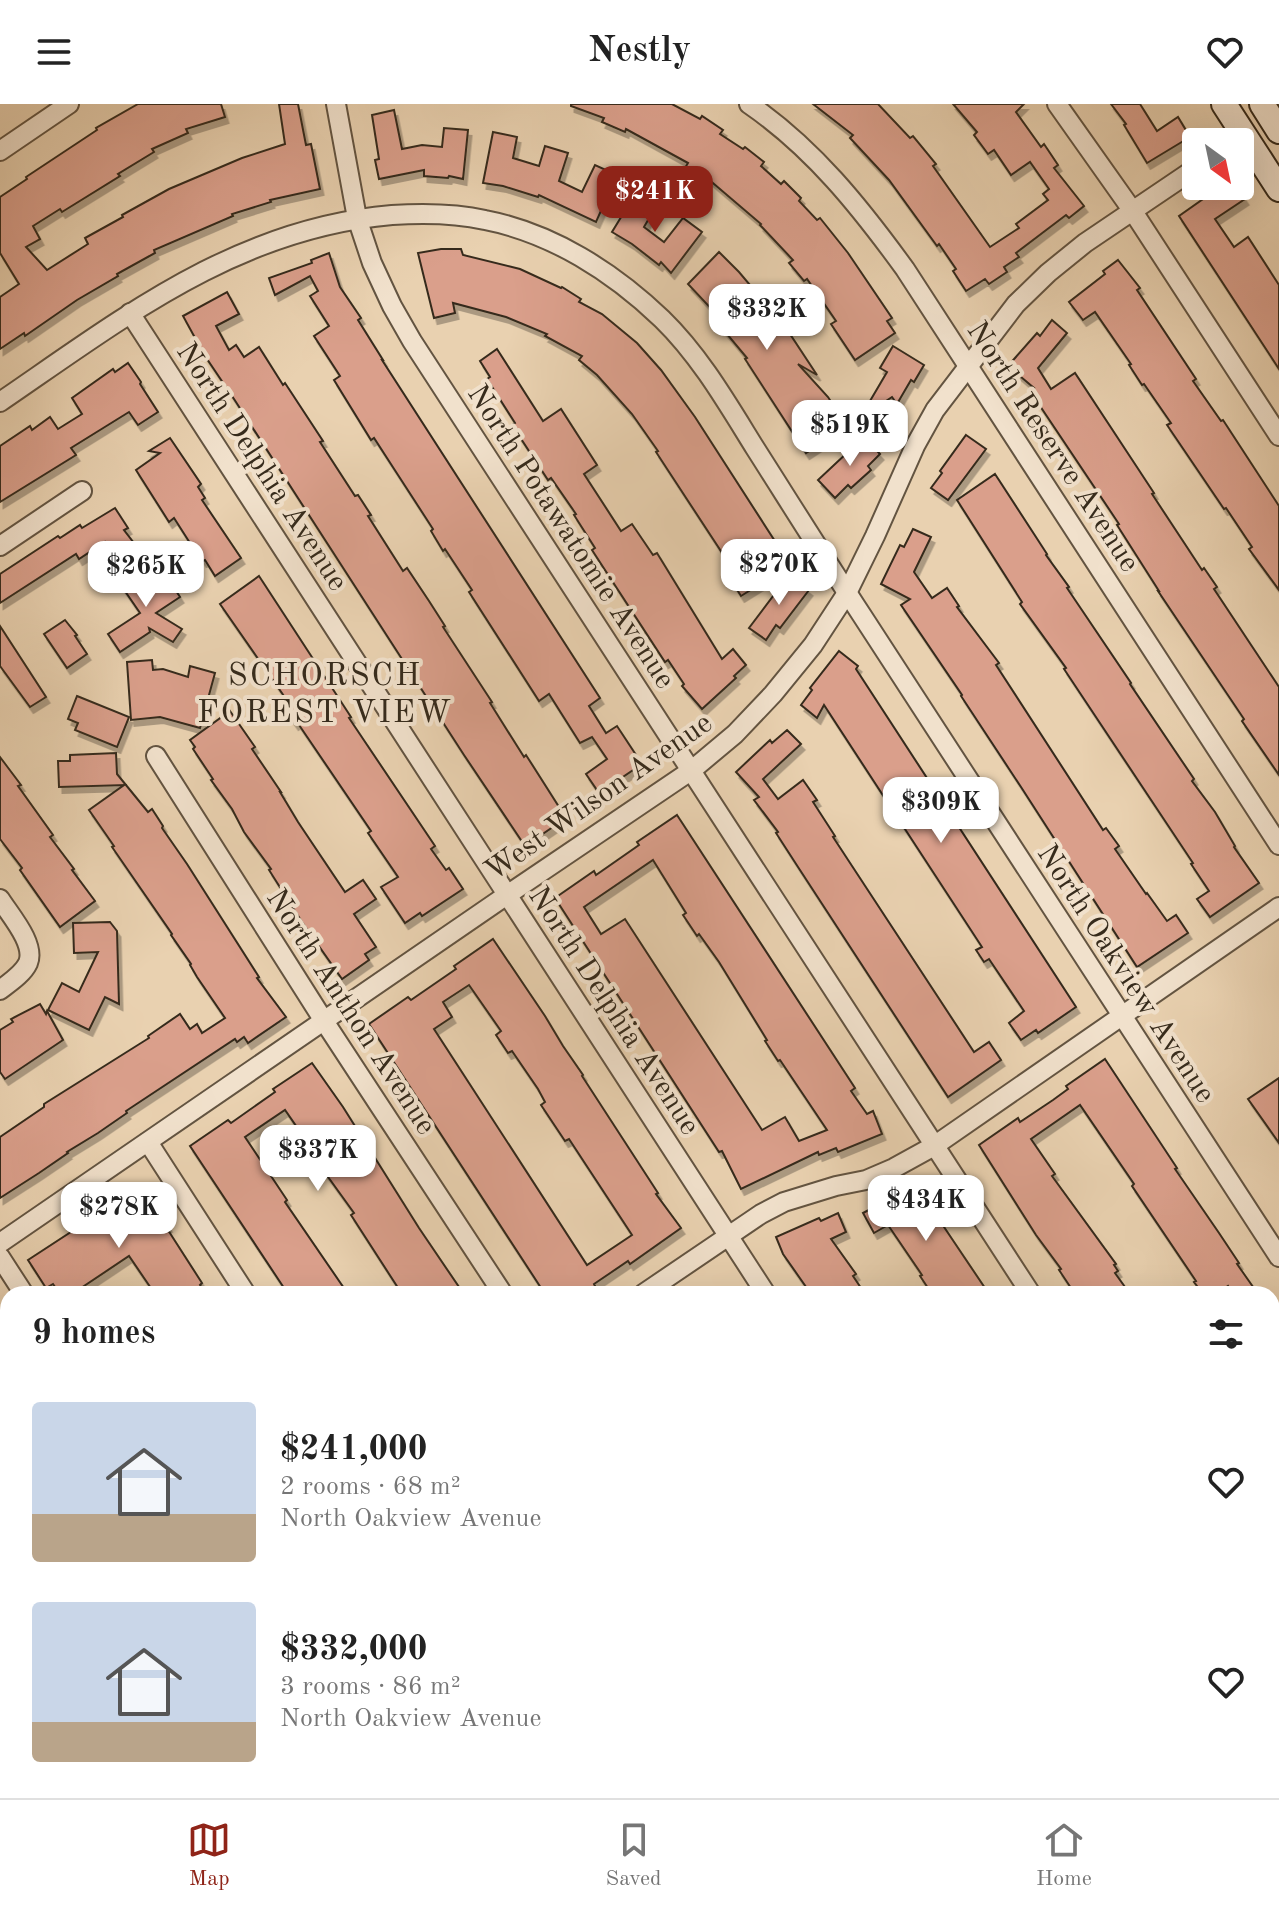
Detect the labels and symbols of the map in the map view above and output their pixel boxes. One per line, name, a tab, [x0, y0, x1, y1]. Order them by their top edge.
north arrow	[1182, 128, 1254, 200]
pin: $241K	[599, 166, 711, 234]
pin: $332K	[711, 284, 823, 352]
street label: North Reserve Avenue	[960, 317, 1144, 578]
street label: North Delphia Avenue	[170, 338, 353, 597]
street label: North Potawatomie Avenue	[461, 380, 680, 694]
pin: $519K	[794, 400, 906, 468]
pin: $270K	[723, 539, 835, 607]
pin: $265K	[90, 541, 202, 609]
district label: SCHORSCH FOREST VIEW	[197, 661, 453, 730]
street label: West Wilson Avenue	[480, 708, 718, 887]
pin: $309K	[885, 777, 997, 845]
street label: North Oakview Avenue	[1031, 839, 1220, 1109]
street label: North Delphia Avenue	[522, 882, 705, 1141]
street label: North Anthon Avenue	[260, 884, 441, 1140]
pin: $337K	[262, 1125, 374, 1193]
pin: $434K	[870, 1175, 982, 1243]
pin: $278K	[63, 1182, 175, 1250]

